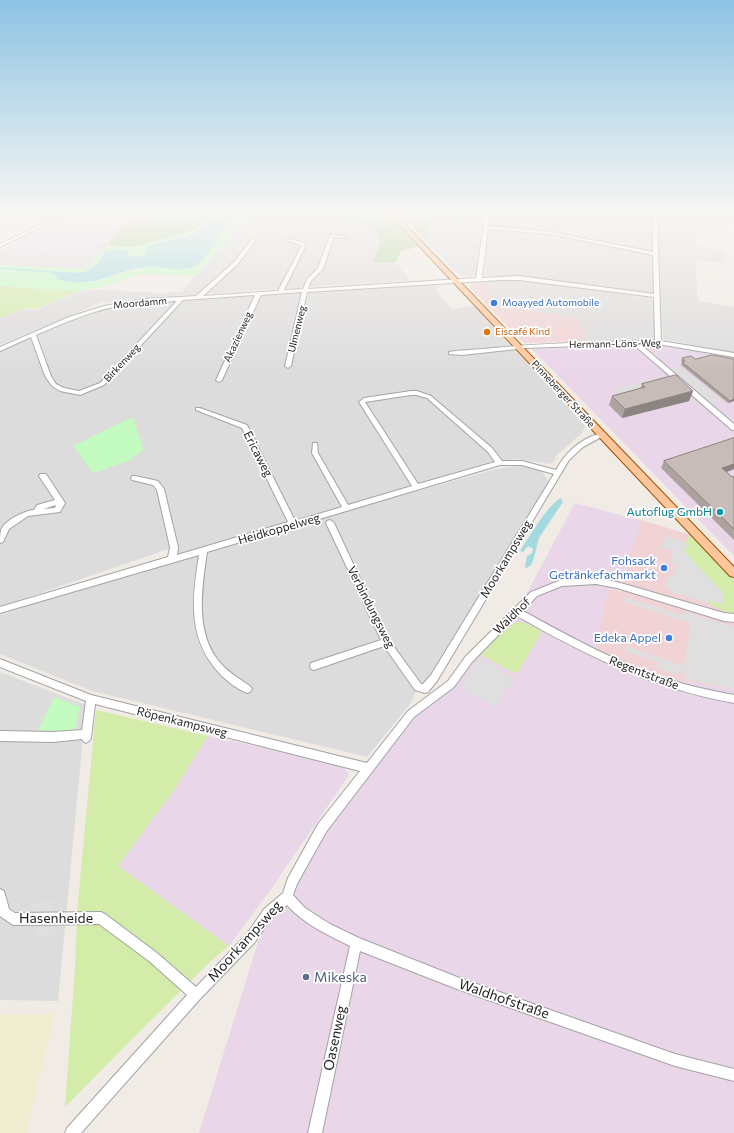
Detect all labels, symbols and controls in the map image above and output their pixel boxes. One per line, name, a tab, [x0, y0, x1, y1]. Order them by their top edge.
street label: Moordamm	[113, 295, 167, 311]
place label: Moayyed Automobile	[502, 297, 599, 309]
marker: Moayyed Automobile	[489, 298, 499, 308]
street label: Ulmenweg	[285, 304, 309, 354]
street label: Akazienweg	[221, 310, 255, 364]
place label: Eiscafé Kind	[495, 326, 550, 338]
marker: Eiscafé Kind	[482, 327, 492, 337]
street label: Hermann-Löns-Weg	[569, 337, 661, 351]
street label: Birkenweg	[101, 341, 143, 385]
street label: Pinneberger Straße	[529, 358, 597, 430]
street label: Ericaweg	[240, 429, 276, 479]
place label: Autoflug GmbH	[627, 505, 712, 519]
marker: Autoflug GmbH	[715, 507, 725, 517]
street label: Heidkoppelweg	[236, 510, 322, 548]
street label: Moorkampsweg	[477, 517, 535, 601]
place label: Fohsack Getränkefachmarkt	[549, 554, 656, 582]
marker: Fohsack Getränkefachmarkt	[659, 563, 669, 573]
street label: Verbindungsweg	[344, 564, 398, 650]
street label: Waldhof	[490, 595, 534, 637]
place label: Edeka Appel	[594, 631, 661, 645]
marker: Edeka Appel	[664, 633, 674, 643]
street label: Regentstraße	[607, 653, 681, 693]
street label: Röpenkampsweg	[135, 704, 229, 740]
street label: Moorkampsweg	[204, 897, 286, 985]
street label: Hasenheide	[19, 910, 93, 926]
place label: Mikeska	[314, 969, 367, 985]
marker: Mikeska	[301, 972, 311, 982]
street label: Waldhofstraße	[456, 976, 552, 1022]
street label: Oasenweg	[320, 1004, 350, 1072]

